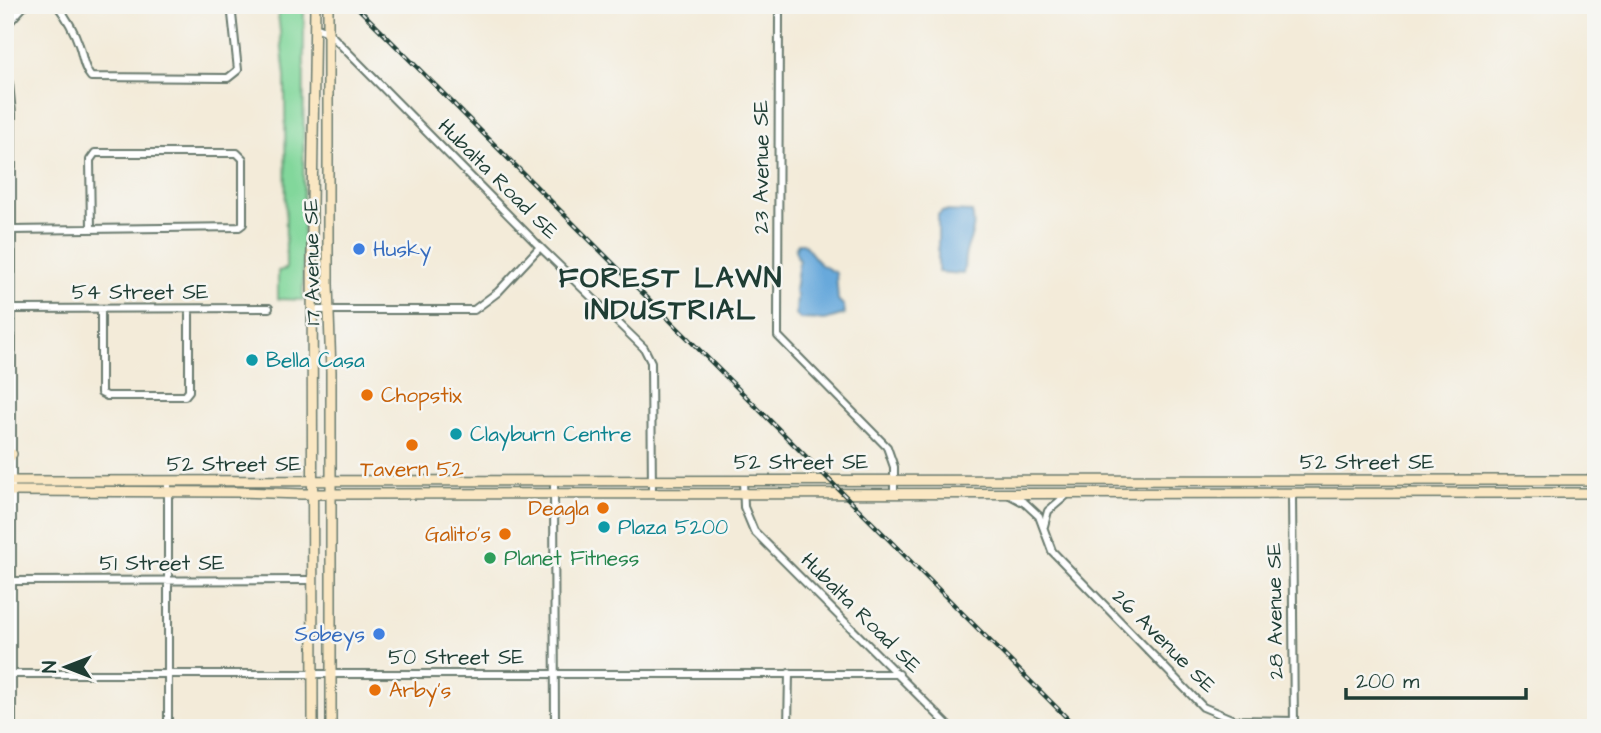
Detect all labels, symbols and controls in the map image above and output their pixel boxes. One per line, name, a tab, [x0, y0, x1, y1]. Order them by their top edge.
street label: 23 Avenue SE	[747, 100, 776, 234]
street label: Hubalta Road SE	[431, 112, 565, 246]
street label: 17 Avenue SE	[296, 198, 328, 326]
place label: Husky	[373, 235, 432, 266]
marker: Husky	[351, 241, 367, 257]
district label: FOREST LAWN INDUSTRIAL	[559, 259, 783, 330]
street label: 54 Street SE	[72, 278, 209, 307]
place label: Bella Casa	[266, 346, 365, 375]
marker: Bella Casa	[244, 352, 260, 368]
place label: Chopstix	[381, 381, 462, 411]
marker: Chopstix	[359, 387, 375, 403]
place label: Clayburn Centre	[470, 420, 632, 451]
marker: Clayburn Centre	[448, 426, 464, 442]
marker: Tavern 52	[404, 437, 420, 453]
street label: 52 Street SE	[734, 448, 869, 477]
street label: 52 Street SE	[1300, 448, 1435, 477]
street label: 52 Street SE	[167, 450, 302, 479]
place label: Tavern 52	[360, 455, 464, 484]
place label: Deagla	[529, 494, 589, 525]
marker: Deagla	[595, 500, 611, 516]
place label: Plaza 5200	[618, 513, 728, 542]
marker: Plaza 5200	[596, 519, 612, 535]
place label: Galito's	[425, 520, 491, 549]
marker: Galito's	[497, 526, 513, 542]
street label: 28 Avenue SE	[1259, 542, 1291, 680]
place label: Planet Fitness	[504, 544, 639, 573]
street label: Hubalta Road SE	[794, 546, 928, 680]
street label: 51 Street SE	[99, 549, 225, 578]
marker: Planet Fitness	[482, 550, 498, 566]
street label: 26 Avenue SE	[1106, 583, 1223, 700]
place label: Sobeys	[294, 620, 365, 651]
marker: Sobeys	[371, 626, 387, 642]
north arrow	[32, 632, 102, 702]
street label: 50 Street SE	[388, 643, 524, 672]
scale bar	[1346, 656, 1526, 700]
text: N	[37, 661, 64, 673]
text: 200 m	[1356, 667, 1420, 696]
place label: Arby's	[389, 676, 451, 707]
marker: Arby's	[367, 682, 383, 698]

